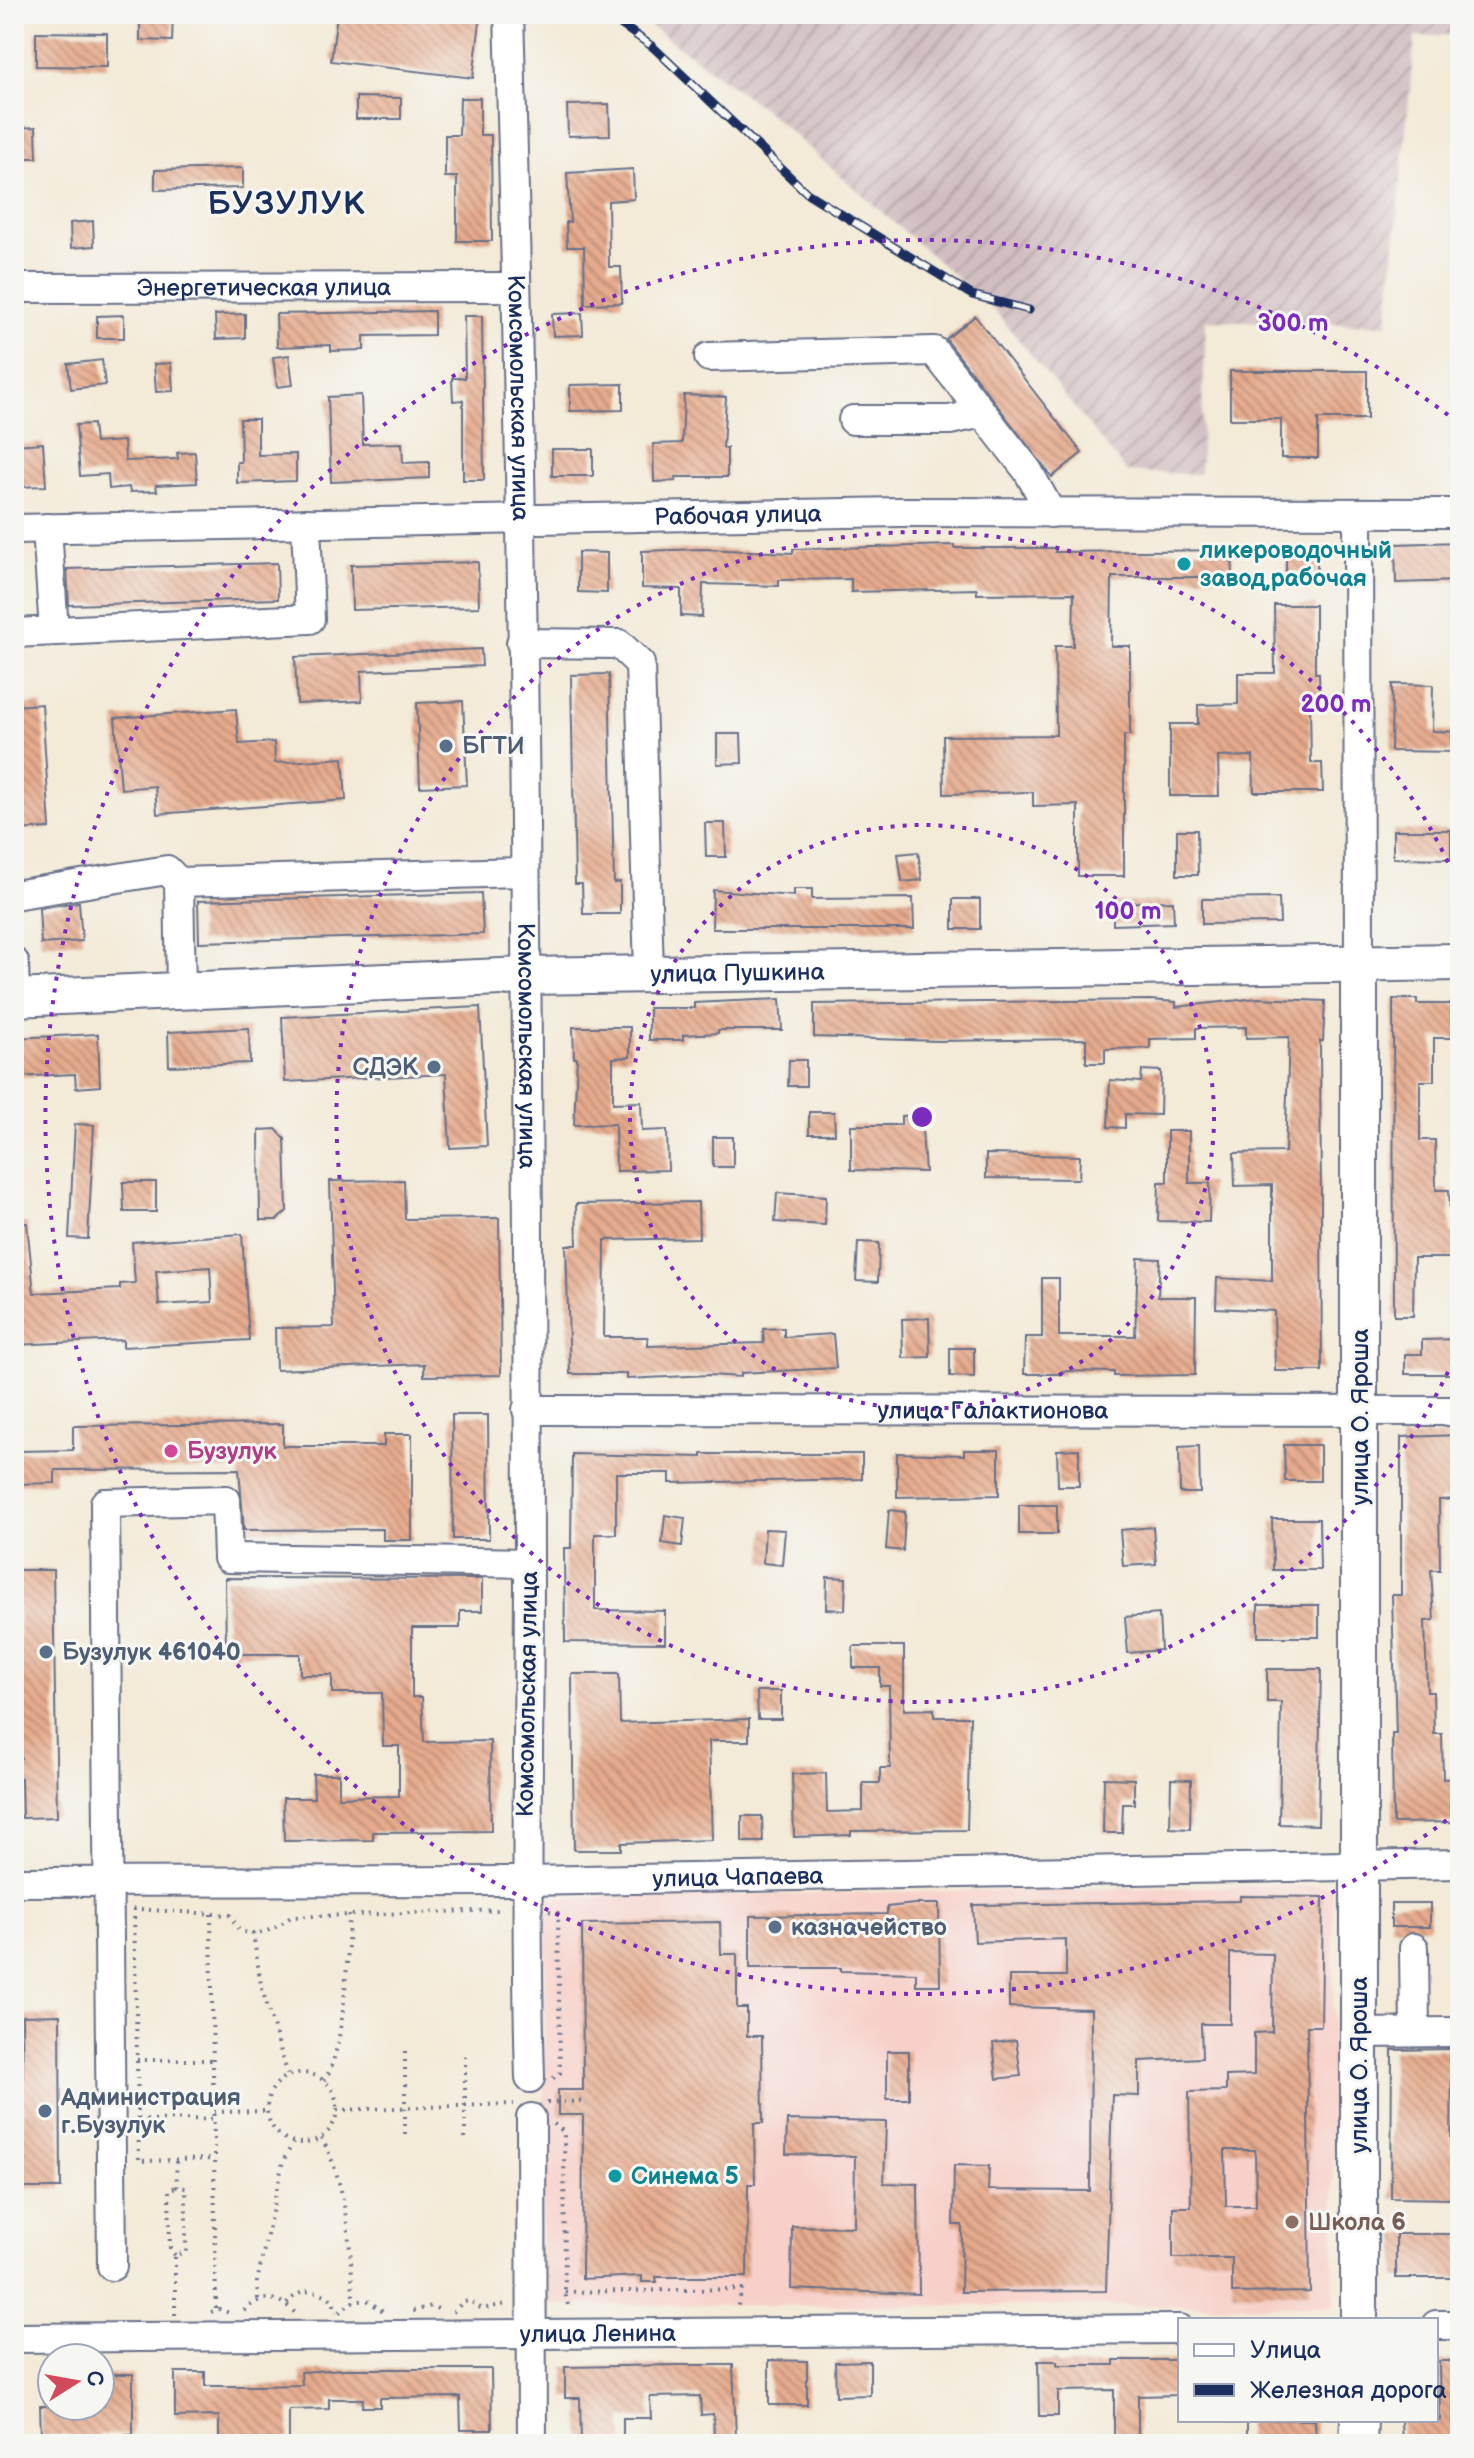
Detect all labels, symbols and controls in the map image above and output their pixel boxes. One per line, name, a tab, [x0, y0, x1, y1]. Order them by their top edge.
district label: БУЗУЛУК	[208, 185, 367, 224]
street label: Энергетическая улица	[137, 273, 391, 303]
street label: Комсомольская улица	[501, 274, 535, 521]
text: 300 m	[1258, 309, 1328, 338]
street label: Рабочая улица	[654, 500, 822, 532]
place label: ликероводочный завод,рабочая	[1199, 536, 1392, 593]
marker: ликероводочный завод,рабочая	[1175, 555, 1193, 573]
text: 200 m	[1301, 690, 1371, 719]
place label: БГТИ	[462, 732, 525, 761]
marker: БГТИ	[437, 737, 455, 755]
text: 100 m	[1095, 897, 1161, 926]
street label: Комсомольская улица	[511, 922, 542, 1169]
street label: улица Пушкина	[650, 958, 825, 989]
place label: СДЭК	[352, 1053, 419, 1082]
marker: СДЭК	[425, 1058, 443, 1076]
centre of rings	[908, 1103, 936, 1131]
street label: улица О. Яроша	[1346, 1329, 1375, 1505]
street label: улица Галактионова	[877, 1396, 1108, 1426]
place label: Бузулук	[187, 1437, 278, 1466]
marker: Бузулук	[162, 1442, 180, 1460]
street label: Комсомольская улица	[511, 1571, 544, 1817]
place label: Бузулук 461040	[62, 1638, 241, 1667]
marker: Бузулук 461040	[37, 1643, 55, 1661]
street label: улица Чапаева	[652, 1862, 824, 1894]
place label: казначейство	[791, 1913, 947, 1942]
marker: казначейство	[766, 1918, 784, 1936]
street label: улица О. Яроша	[1345, 1977, 1374, 2153]
place label: Администрация г.Бузулук	[60, 2083, 241, 2140]
marker: Администрация г.Бузулук	[36, 2102, 54, 2120]
place label: Синема 5	[631, 2162, 739, 2191]
marker: Синема 5	[606, 2167, 624, 2185]
place label: Школа 6	[1308, 2208, 1406, 2237]
marker: Школа 6	[1283, 2213, 1301, 2231]
legend	[1178, 2318, 1438, 2422]
street label: улица Ленина	[520, 2319, 676, 2349]
text: Улица	[1250, 2336, 1321, 2365]
north arrow	[36, 2342, 116, 2422]
text: С	[79, 2368, 109, 2389]
text: Железная дорога	[1250, 2376, 1447, 2405]

